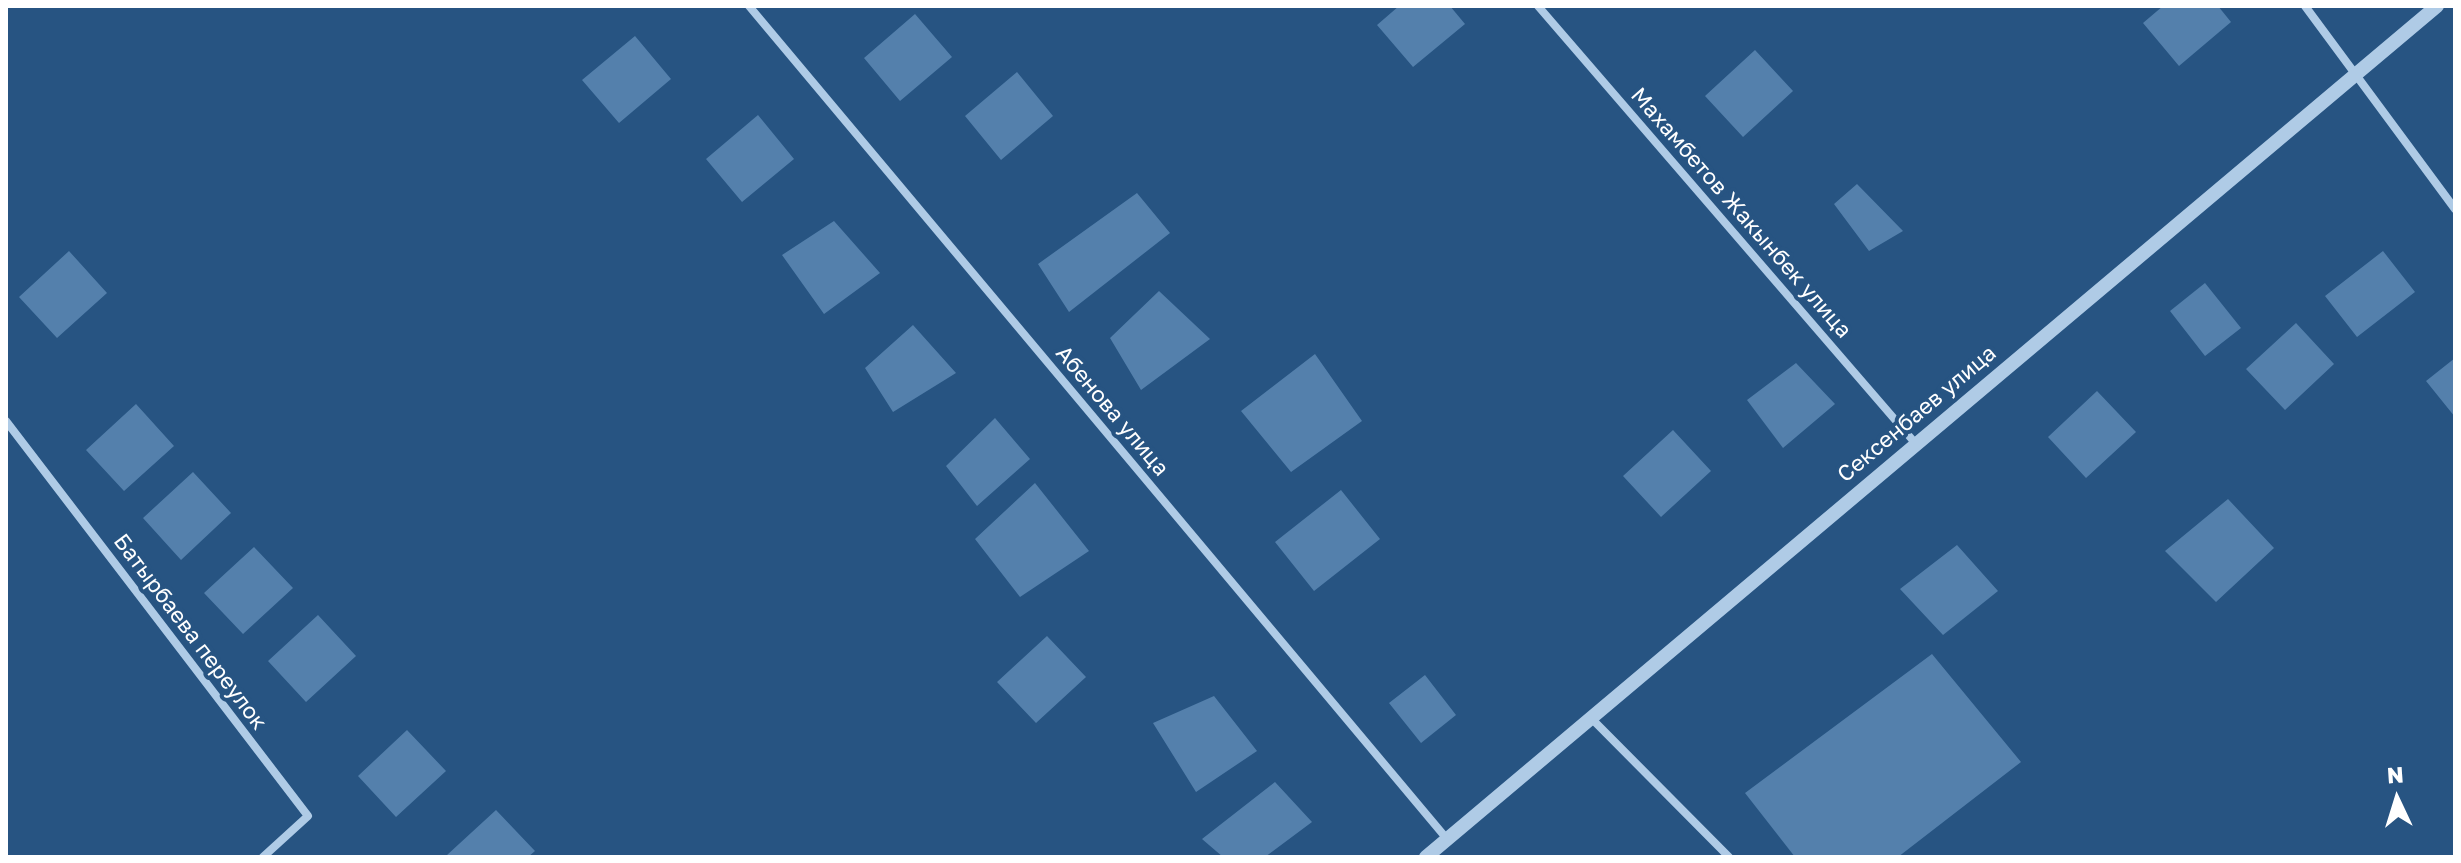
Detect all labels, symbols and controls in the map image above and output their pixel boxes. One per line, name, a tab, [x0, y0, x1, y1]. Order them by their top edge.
street label: Махамбетов Жакынбек улица	[1625, 83, 1857, 343]
street label: Сексенбаев улица	[1832, 340, 2002, 488]
street label: Абенова улица	[1050, 341, 1174, 481]
street label: Батырбаева переулок	[108, 529, 272, 735]
north arrow	[2357, 759, 2437, 839]
text: N	[2386, 761, 2405, 789]

